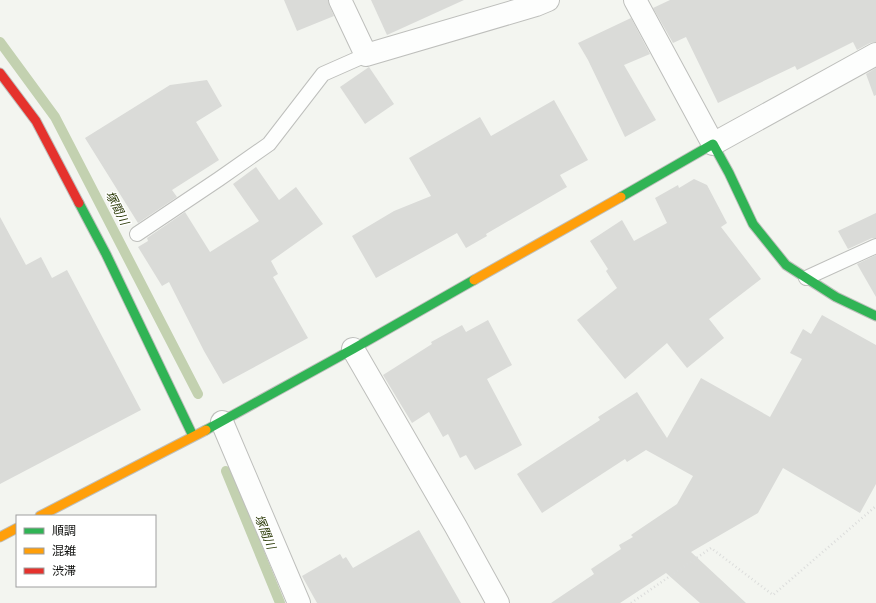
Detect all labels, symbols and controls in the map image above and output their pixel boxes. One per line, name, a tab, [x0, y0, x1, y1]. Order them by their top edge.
water label: 塚間川	[102, 187, 135, 229]
water label: 塚間川	[251, 512, 282, 554]
legend	[16, 515, 156, 587]
text: 順調	[52, 521, 76, 539]
text: 混雑	[52, 541, 76, 559]
text: 渋滞	[52, 561, 76, 579]

